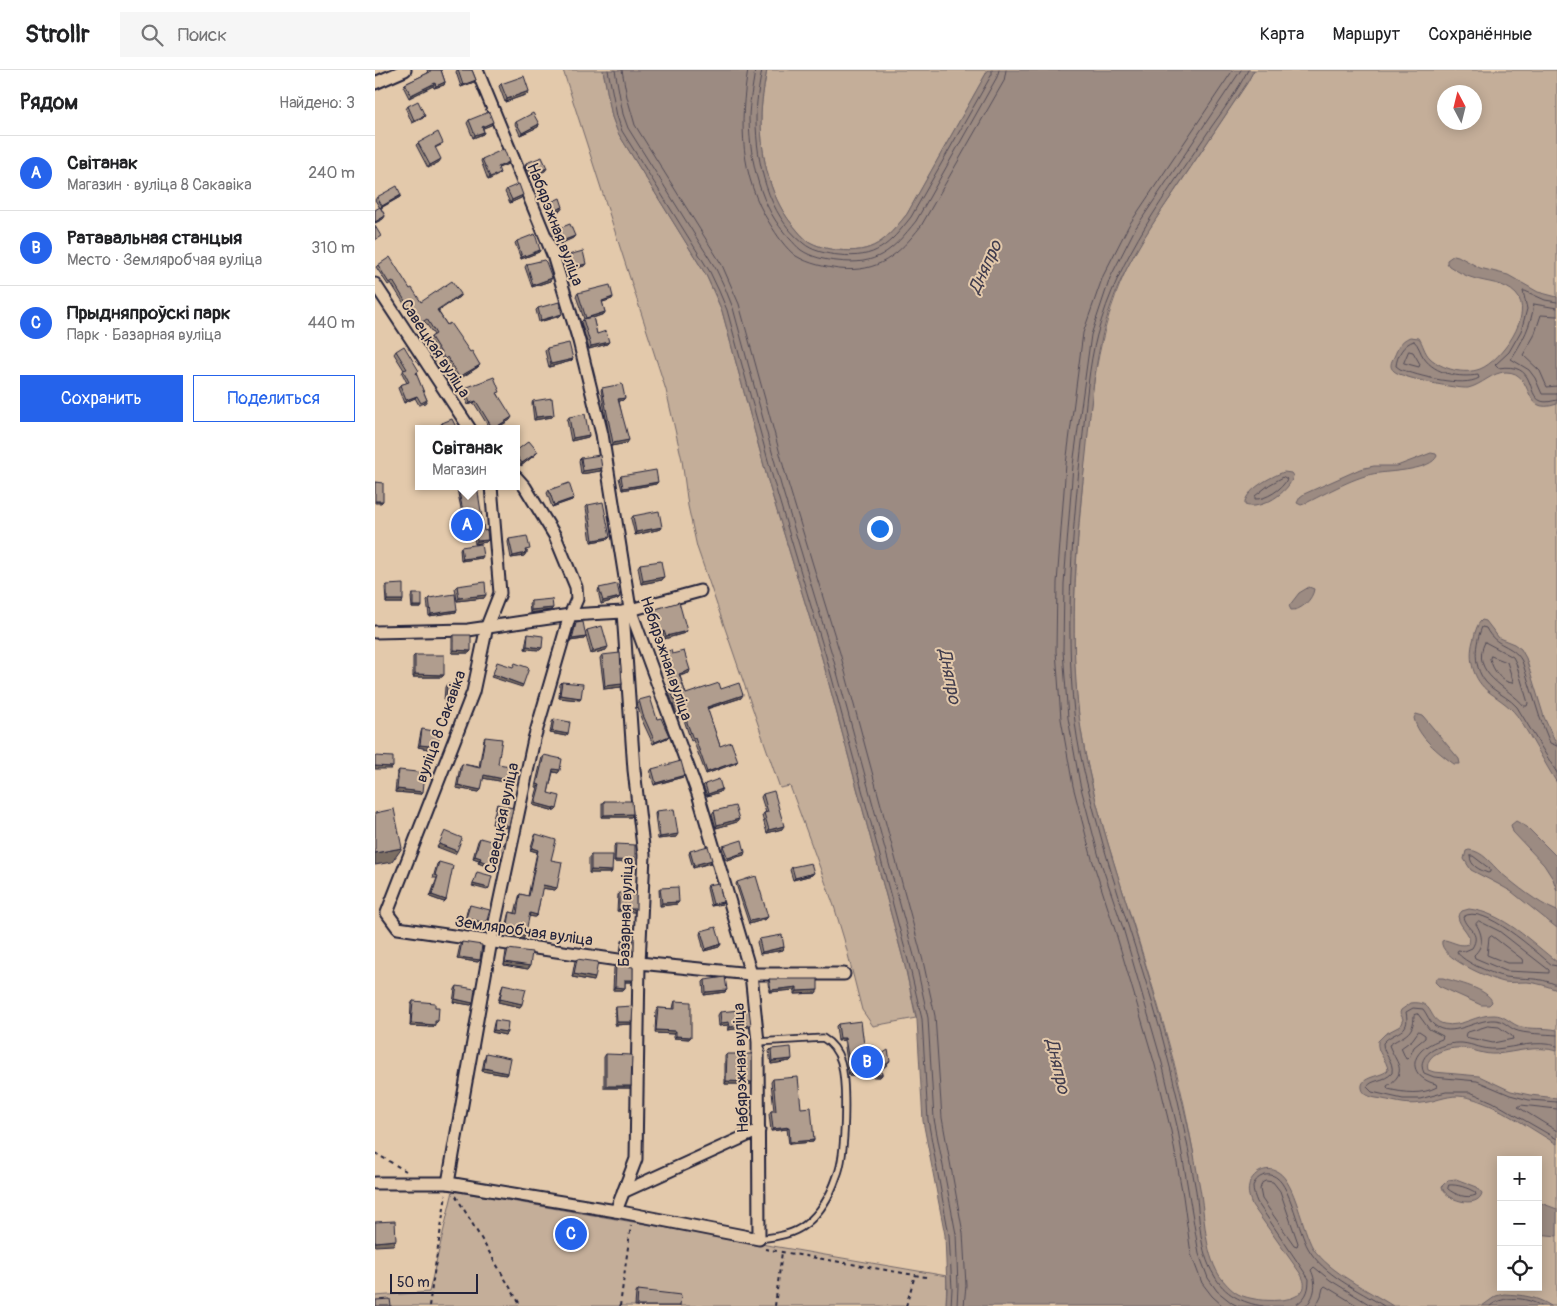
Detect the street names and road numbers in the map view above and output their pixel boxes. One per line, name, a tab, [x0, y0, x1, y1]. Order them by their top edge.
street label: Набярэжная вуліца	[522, 160, 588, 289]
street label: Савецкая вуліца	[396, 296, 474, 401]
street label: Набярэжная вуліца	[635, 594, 697, 723]
street label: вуліца 8 Сакавіка	[411, 668, 470, 785]
street label: Савецкая вуліца	[480, 761, 524, 876]
street label: Базарная вуліца	[614, 857, 638, 967]
street label: Земляробчая вуліца	[454, 911, 594, 951]
street label: Набярэжная вуліца	[729, 1003, 753, 1133]

